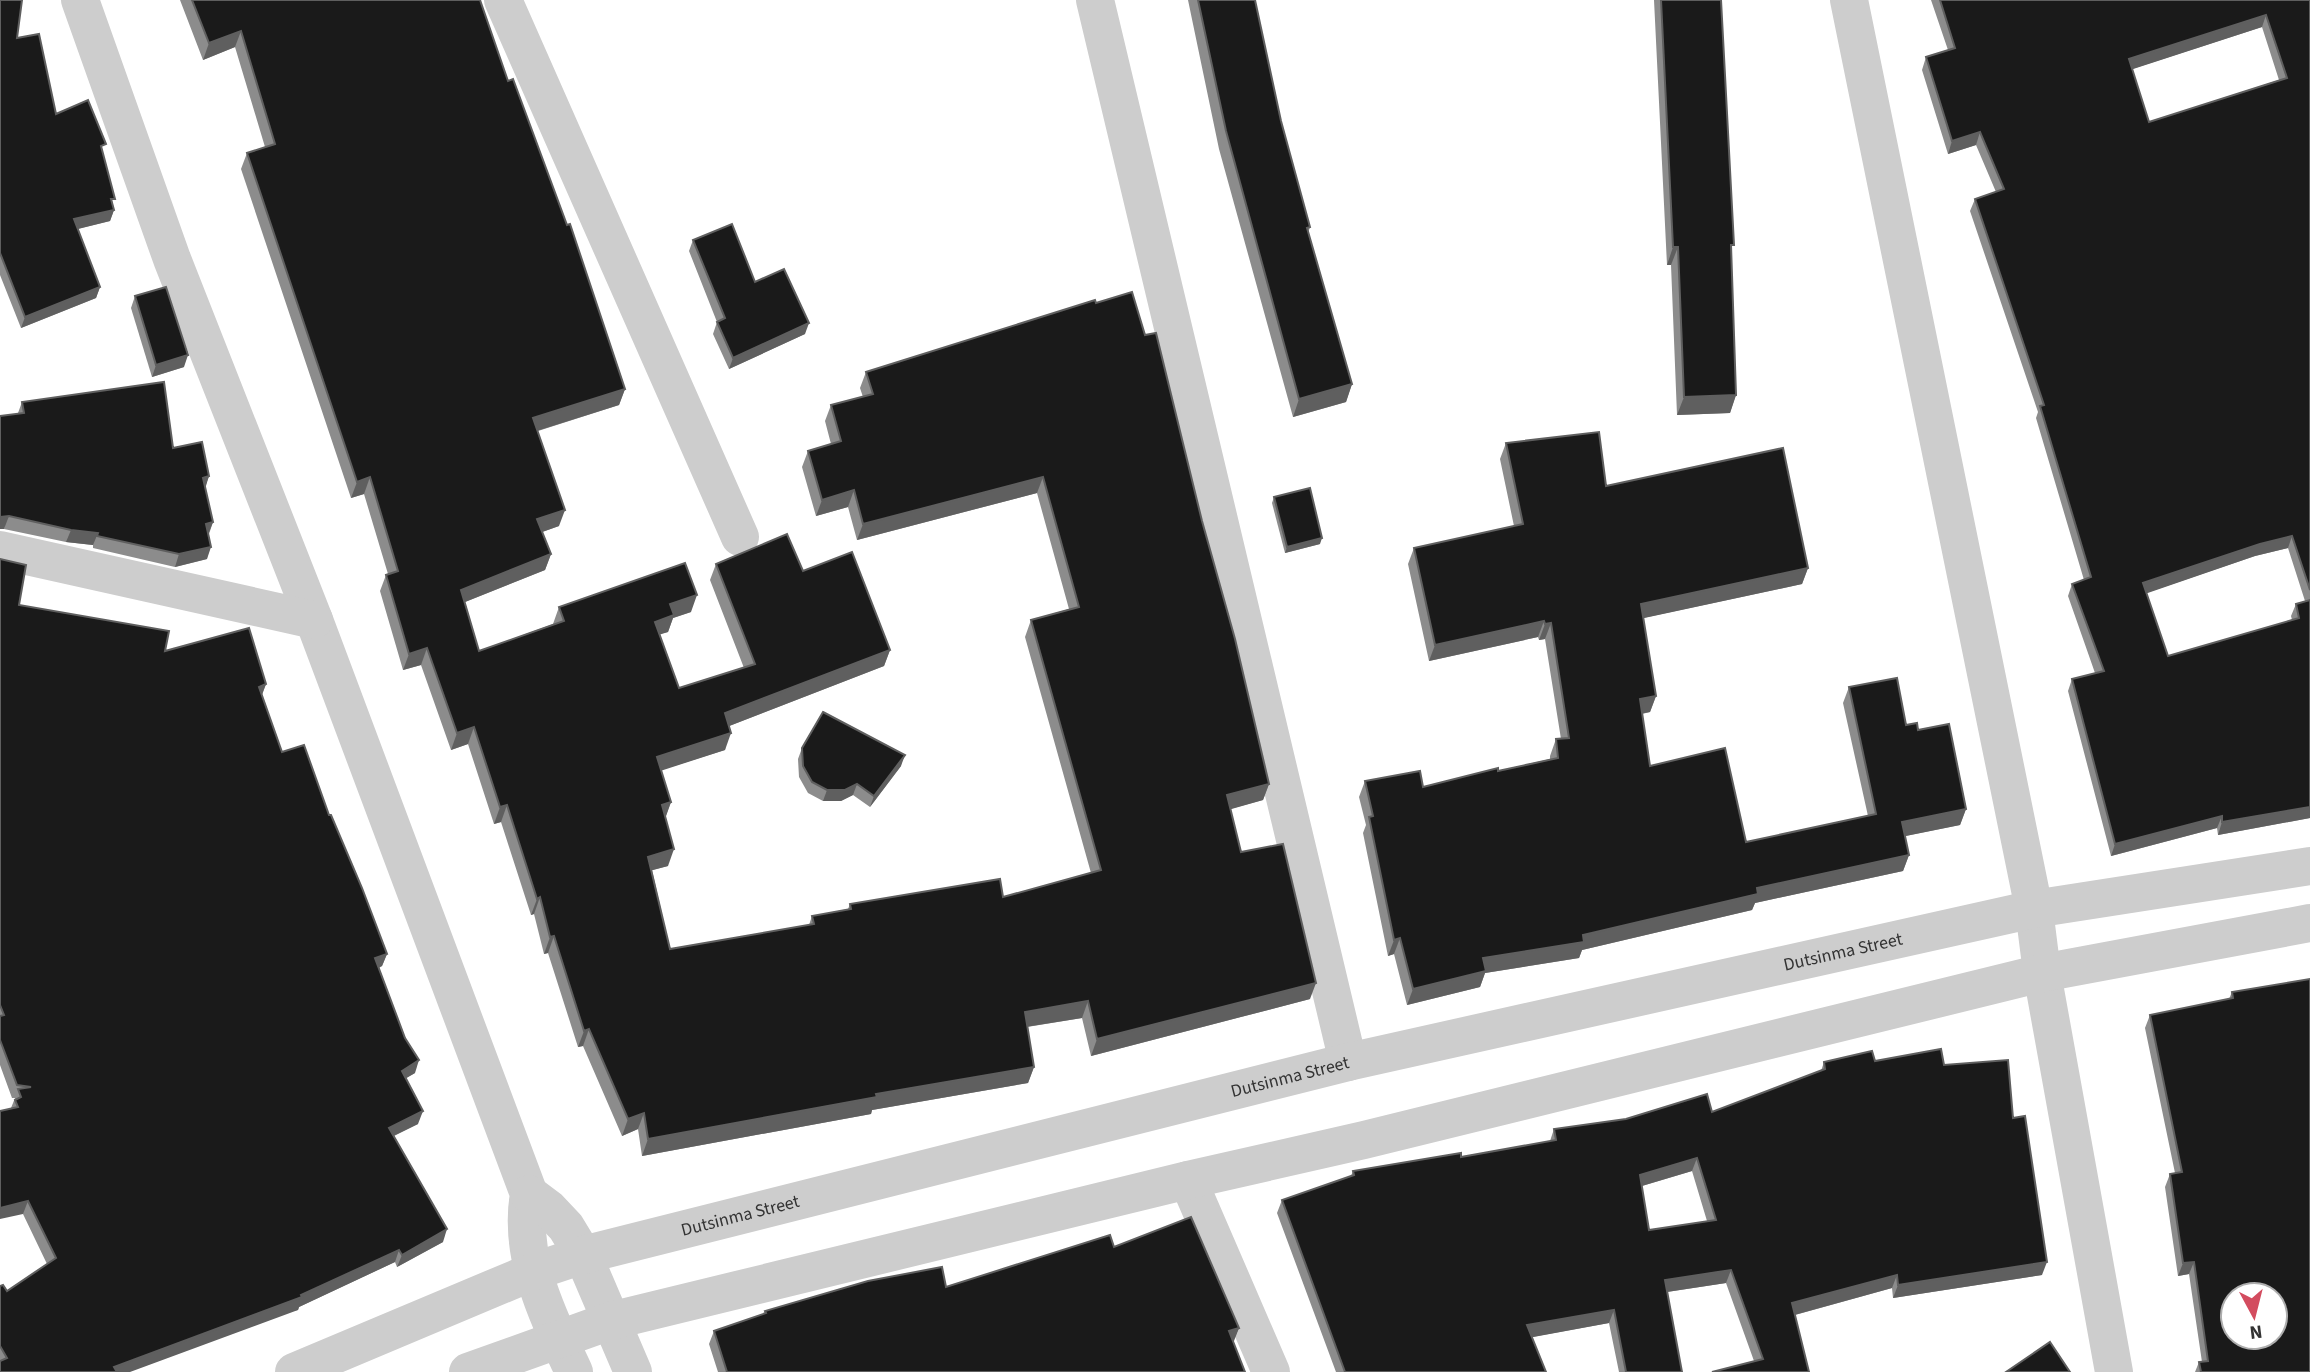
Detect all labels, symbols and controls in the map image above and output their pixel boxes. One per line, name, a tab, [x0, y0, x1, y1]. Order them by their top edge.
street label: Dutsinma Street	[1781, 926, 1905, 977]
street label: Dutsinma Street	[1228, 1050, 1352, 1104]
street label: Dutsinma Street	[678, 1188, 802, 1242]
north arrow	[2219, 1281, 2289, 1351]
text: N	[2248, 1317, 2264, 1346]

